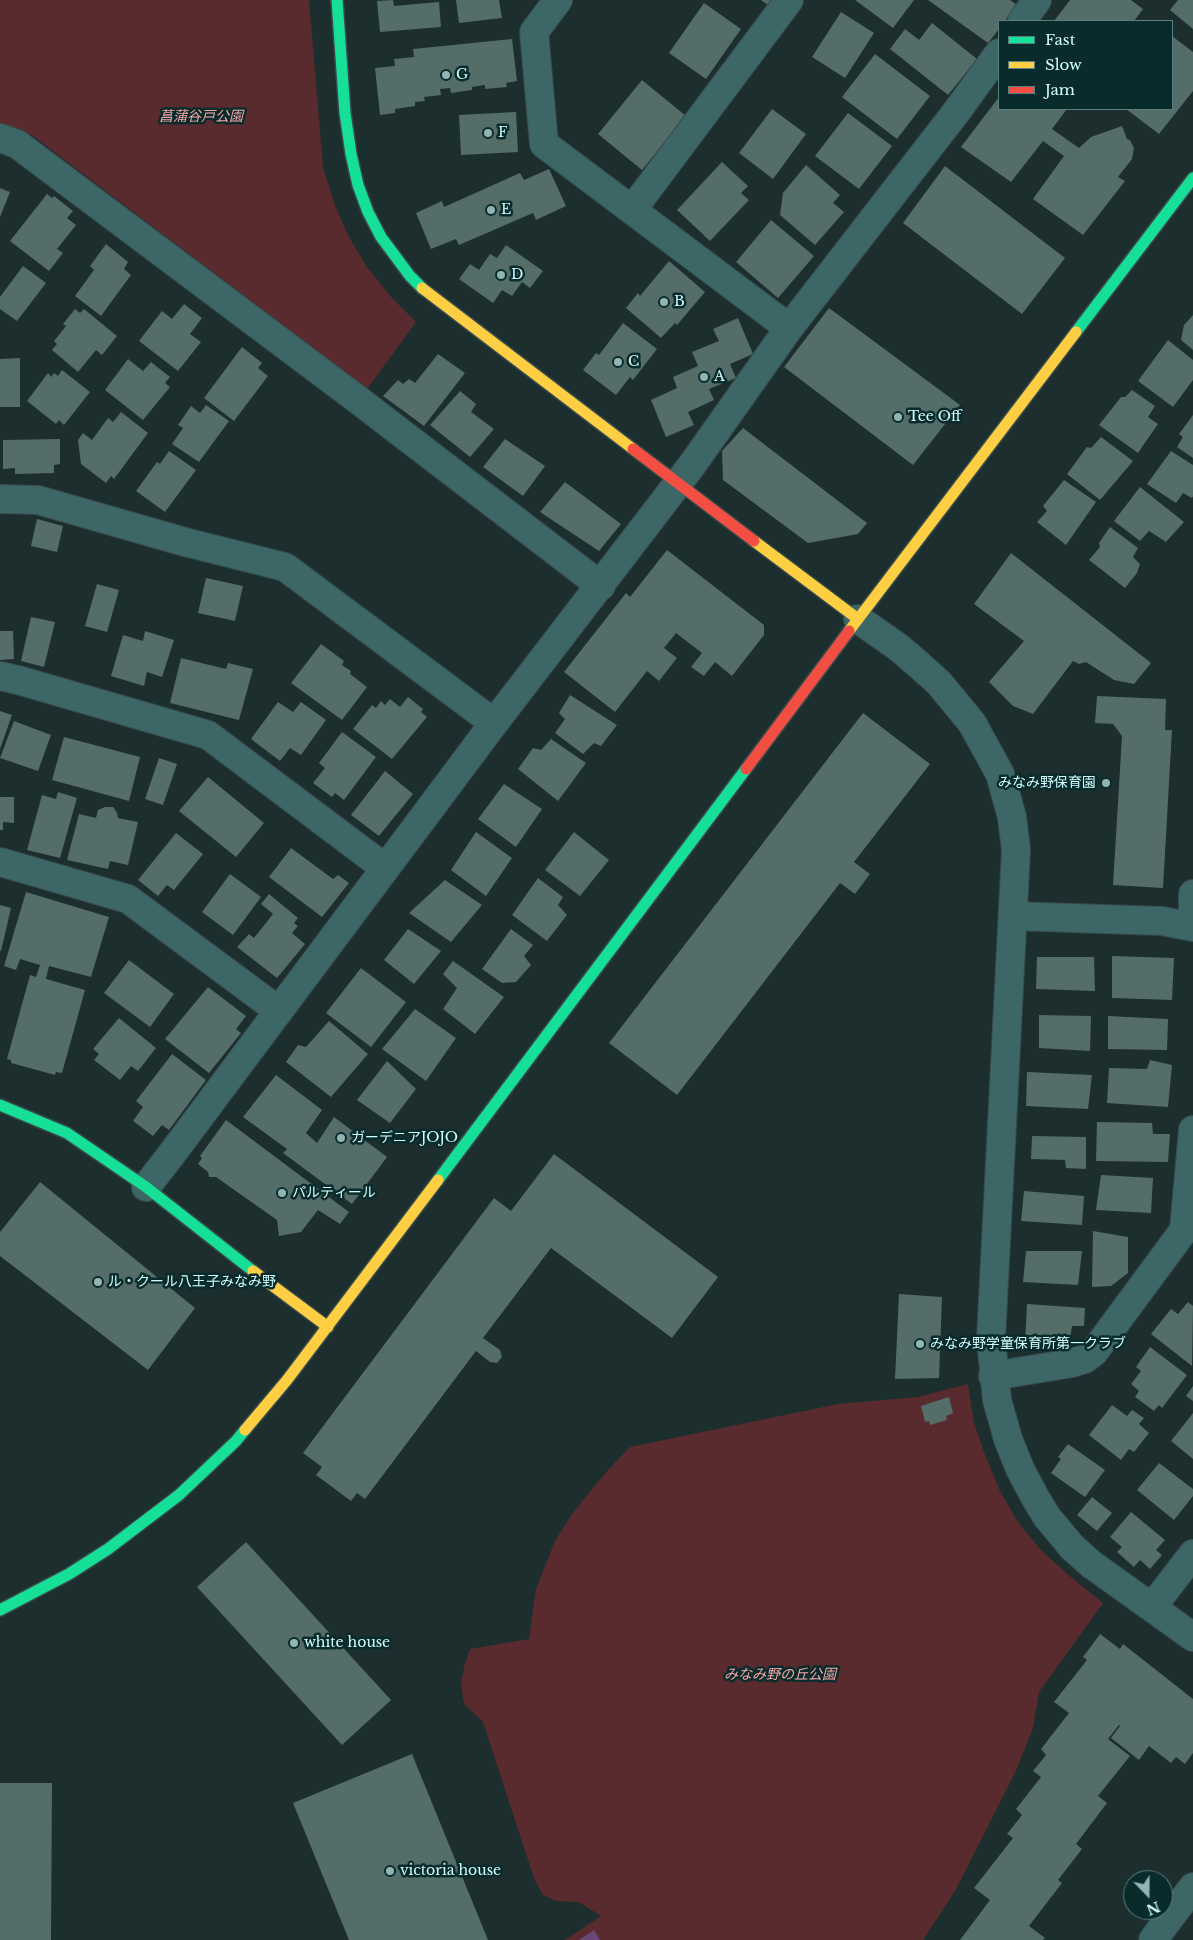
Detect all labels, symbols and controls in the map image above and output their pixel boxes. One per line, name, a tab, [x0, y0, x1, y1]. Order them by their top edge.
legend	[998, 20, 1173, 110]
text: Fast	[1045, 30, 1075, 49]
text: Slow	[1045, 55, 1082, 74]
place label: G	[456, 67, 468, 83]
marker: G	[440, 69, 452, 81]
text: Jam	[1045, 80, 1075, 99]
park label: 菖蒲谷戸公園	[159, 109, 243, 125]
place label: F	[498, 125, 507, 141]
marker: F	[482, 127, 494, 139]
place label: E	[501, 202, 511, 218]
marker: E	[485, 204, 497, 216]
place label: D	[511, 267, 523, 283]
marker: D	[495, 269, 507, 281]
place label: B	[674, 294, 685, 310]
marker: B	[658, 296, 670, 308]
place label: C	[628, 354, 639, 370]
marker: C	[612, 356, 624, 368]
place label: A	[714, 369, 725, 385]
marker: A	[698, 371, 710, 383]
place label: Tee Off	[908, 409, 961, 425]
marker: Tee Off	[892, 411, 904, 423]
place label: みなみ野保育園	[998, 775, 1096, 791]
marker: みなみ野保育園	[1100, 777, 1112, 789]
place label: ガーデニアJOJO	[351, 1130, 458, 1146]
marker: ガーデニアJOJO	[335, 1132, 347, 1144]
place label: パルティール	[292, 1185, 376, 1201]
marker: パルティール	[276, 1187, 288, 1199]
place label: ル・クール八王子みなみ野	[108, 1274, 276, 1290]
marker: ル・クール八王子みなみ野	[92, 1276, 104, 1288]
place label: みなみ野学童保育所第一クラブ	[930, 1336, 1126, 1352]
marker: みなみ野学童保育所第一クラブ	[914, 1338, 926, 1350]
place label: white house	[304, 1635, 390, 1651]
marker: white house	[288, 1637, 300, 1649]
park label: みなみ野の丘公園	[724, 1667, 836, 1683]
place label: victoria house	[400, 1863, 501, 1879]
marker: victoria house	[384, 1865, 396, 1877]
north arrow	[1123, 1870, 1173, 1920]
text: N	[1144, 1897, 1163, 1919]

